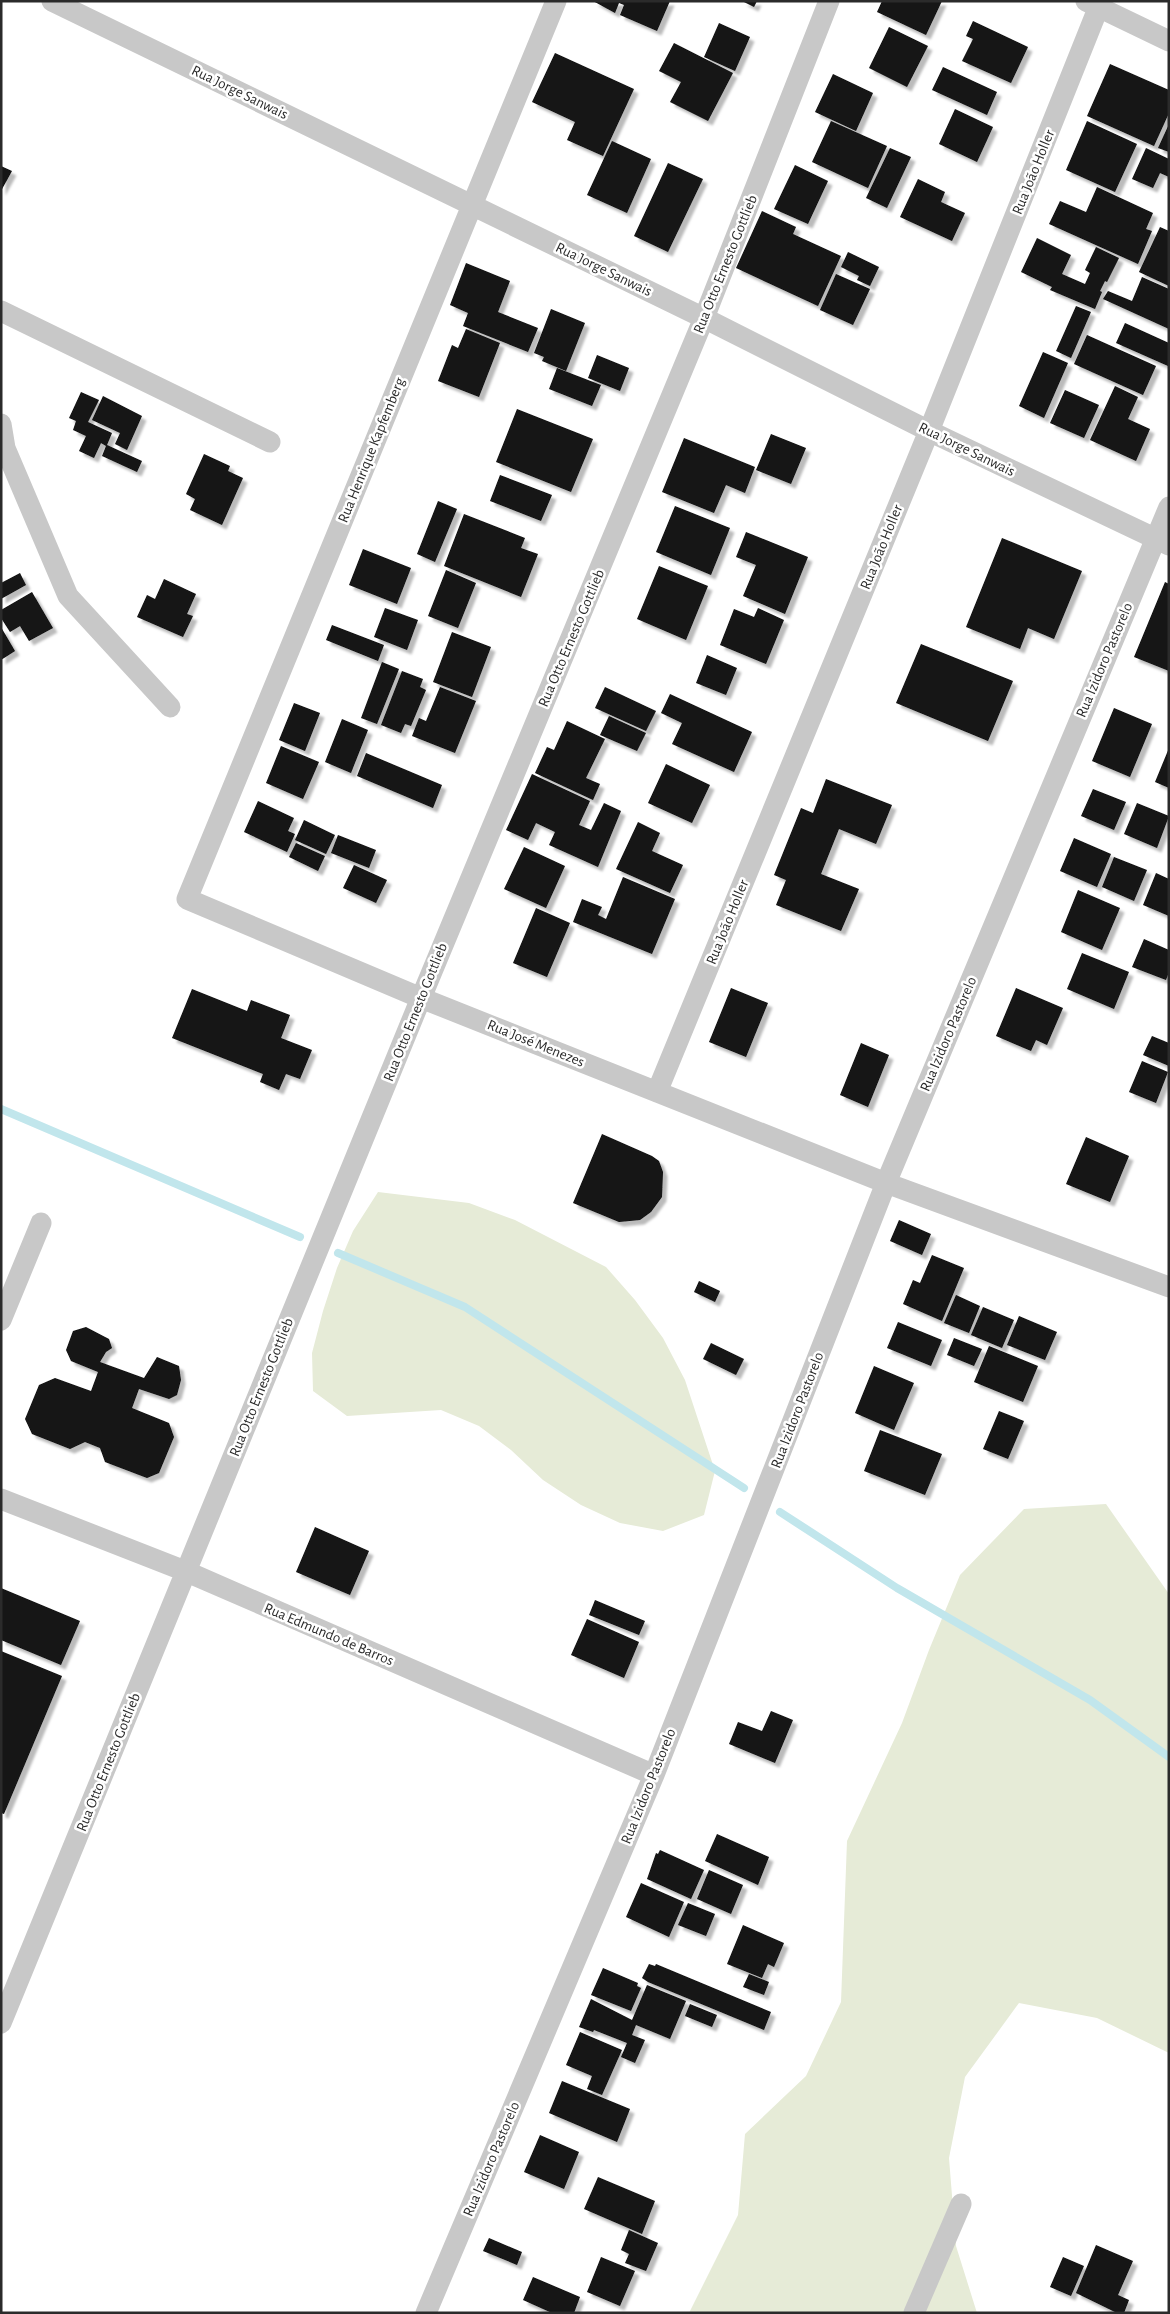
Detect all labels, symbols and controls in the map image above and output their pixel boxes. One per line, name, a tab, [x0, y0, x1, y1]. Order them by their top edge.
street label: Rua Jorge Sanwais	[189, 63, 290, 122]
street label: Rua João Holler	[1010, 127, 1057, 217]
street label: Rua Otto Ernesto Gottlieb	[691, 193, 760, 336]
street label: Rua Jorge Sanwais	[553, 240, 654, 299]
street label: Rua Henrique Kapfemberg	[335, 375, 408, 525]
street label: Rua Jorge Sanwais	[916, 420, 1017, 479]
street label: Rua João Holler	[858, 502, 905, 592]
street label: Rua Otto Ernesto Gottlieb	[536, 567, 607, 709]
street label: Rua Izidoro Pastorelo	[1074, 601, 1135, 720]
street label: Rua João Holler	[704, 877, 751, 967]
street label: Rua Otto Ernesto Gottlieb	[381, 941, 450, 1084]
street label: Rua Izidoro Pastorelo	[918, 975, 979, 1094]
street label: Rua José Menezes	[485, 1017, 587, 1070]
street label: Rua Otto Ernesto Gottlieb	[227, 1316, 296, 1459]
street label: Rua Izidoro Pastorelo	[768, 1350, 827, 1470]
street label: Rua Edmundo de Barros	[262, 1600, 396, 1669]
street label: Rua Otto Ernesto Gottlieb	[74, 1691, 143, 1834]
street label: Rua Izidoro Pastorelo	[618, 1726, 678, 1846]
street label: Rua Izidoro Pastorelo	[461, 2100, 522, 2219]

